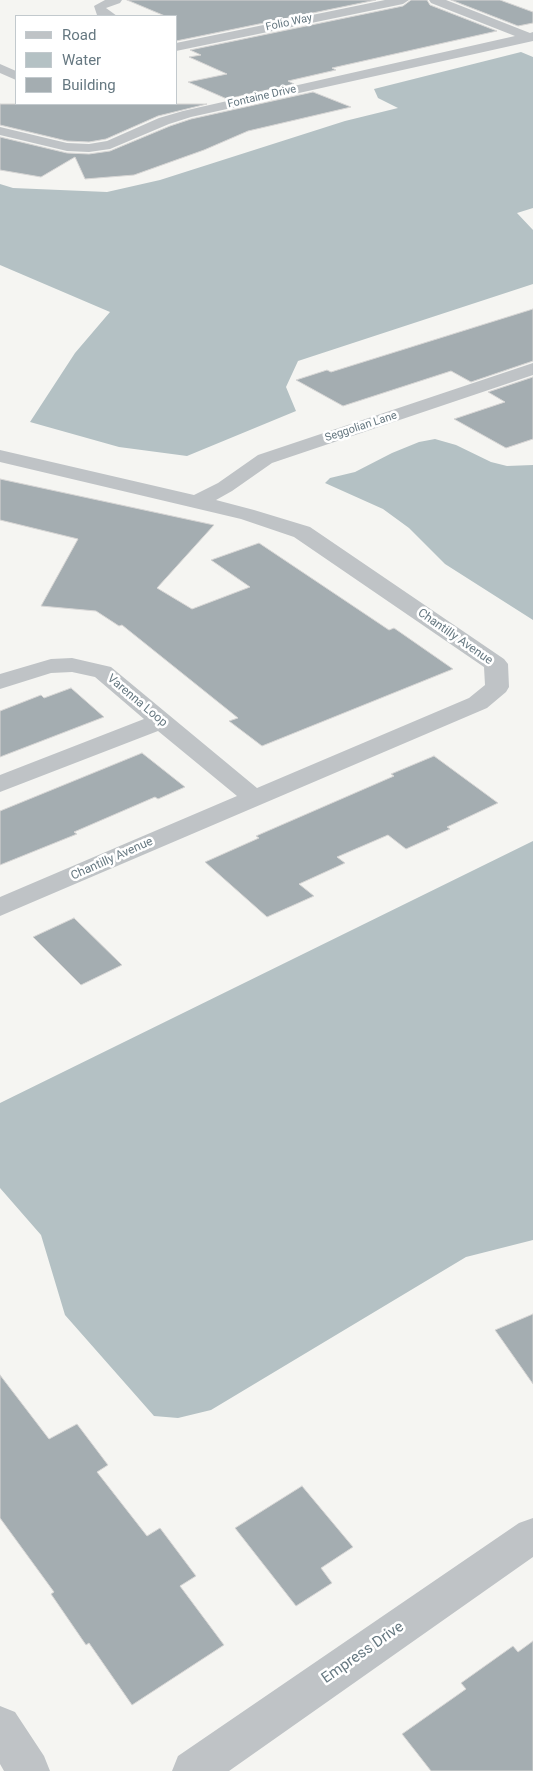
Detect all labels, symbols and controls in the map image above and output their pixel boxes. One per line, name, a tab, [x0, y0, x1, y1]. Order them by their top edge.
street label: Folio Way	[265, 12, 313, 34]
legend	[15, 15, 178, 105]
text: Road	[62, 26, 96, 44]
text: Water	[62, 51, 101, 69]
text: Building	[62, 76, 116, 94]
street label: Fontaine Drive	[226, 83, 298, 111]
street label: Seggolian Lane	[323, 409, 399, 445]
street label: Chantilly Avenue	[415, 606, 495, 668]
street label: Varenna Loop	[104, 672, 170, 730]
street label: Chantilly Avenue	[69, 834, 155, 884]
street label: Empress Drive	[319, 1618, 407, 1688]

